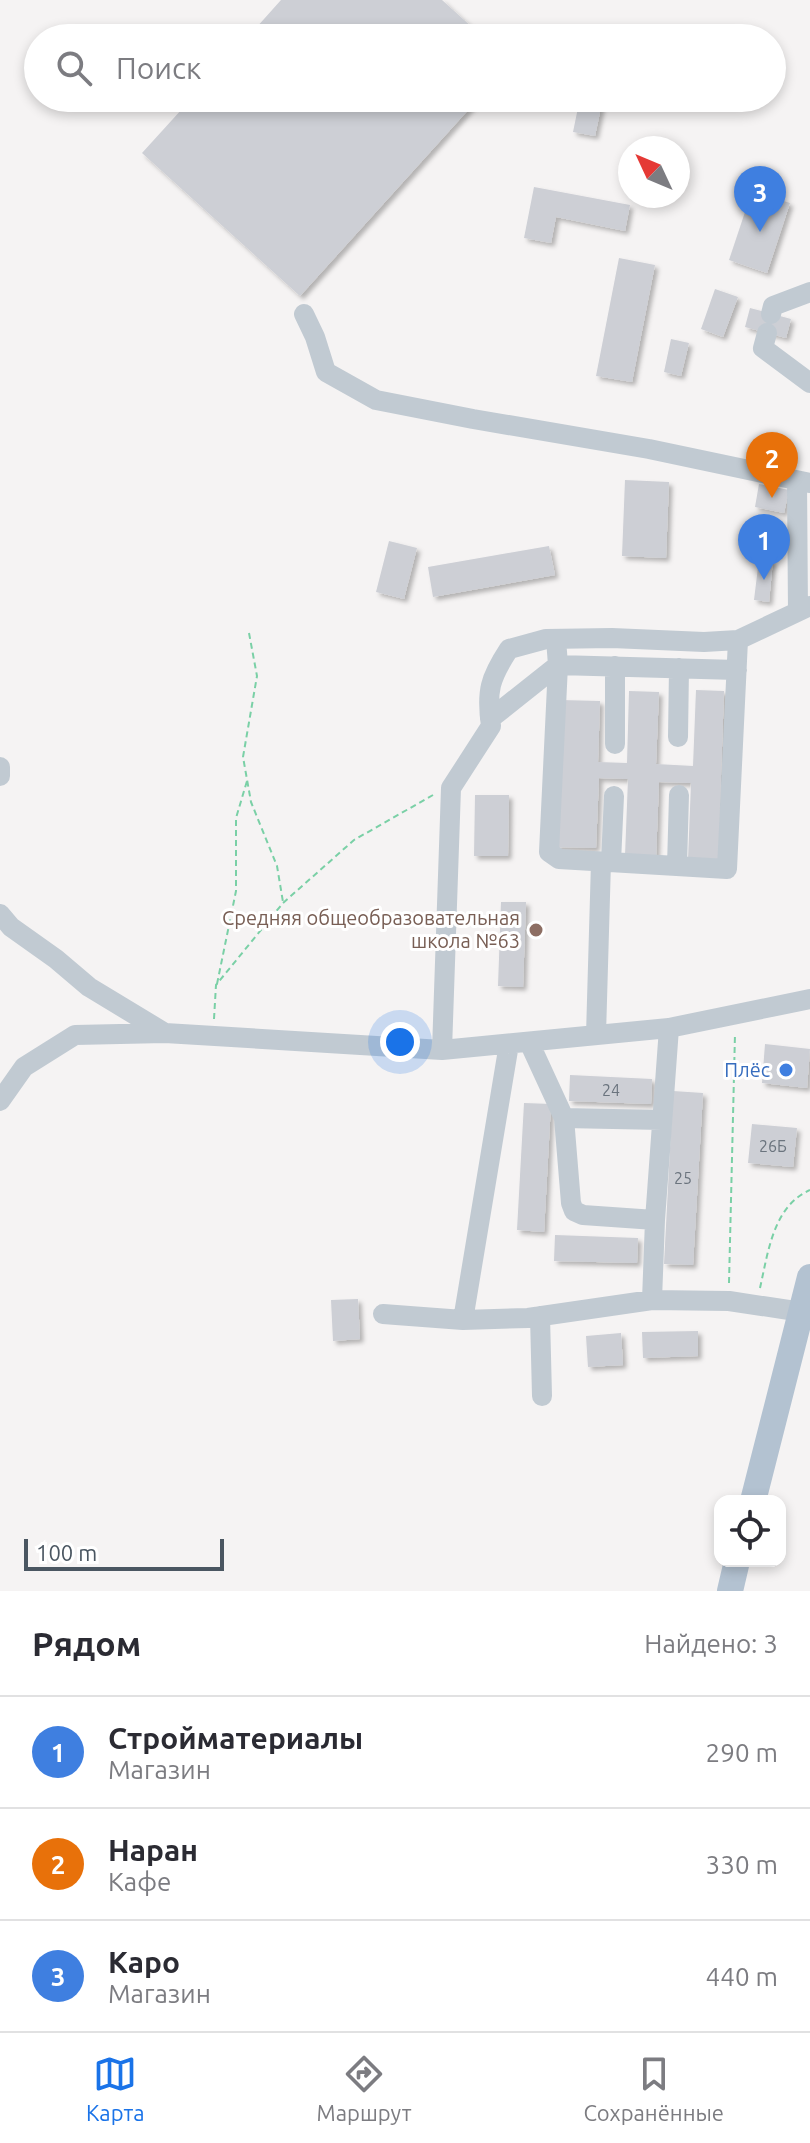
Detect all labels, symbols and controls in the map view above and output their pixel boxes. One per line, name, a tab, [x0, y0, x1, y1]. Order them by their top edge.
search box	[24, 24, 786, 112]
icon: search	[52, 46, 96, 90]
text: Поиск	[116, 51, 201, 85]
north arrow	[618, 136, 690, 208]
pin: 3	[734, 166, 786, 232]
pin: 2	[746, 432, 798, 498]
pin: 1	[738, 514, 790, 580]
place label: Средняя общеобразовательная школа №63	[222, 906, 520, 952]
marker: Средняя общеобразовательная школа №63	[527, 921, 545, 939]
your location	[380, 1022, 420, 1062]
place label: Плёс	[724, 1058, 770, 1081]
marker: Плёс	[777, 1061, 795, 1079]
house number: 24	[602, 1081, 620, 1099]
house number: 26Б	[759, 1137, 787, 1155]
house number: 25	[674, 1169, 692, 1187]
map controls	[714, 1495, 786, 1567]
button: locate	[714, 1495, 786, 1567]
scale bar	[24, 1535, 224, 1571]
text: 100 m	[36, 1540, 97, 1565]
text: Рядом	[32, 1624, 141, 1662]
text: Найдено: 3	[644, 1629, 778, 1658]
text: Стройматериалы	[108, 1721, 363, 1755]
text: 1	[51, 1738, 65, 1767]
text: 290 m	[706, 1738, 778, 1767]
text: Магазин	[108, 1755, 211, 1784]
text: Наран	[108, 1833, 198, 1867]
text: 2	[51, 1850, 65, 1879]
text: 330 m	[706, 1850, 778, 1879]
text: Кафе	[108, 1867, 171, 1896]
text: Каро	[108, 1945, 180, 1979]
text: 3	[51, 1962, 65, 1991]
text: 440 m	[706, 1962, 778, 1991]
text: Магазин	[108, 1979, 211, 2008]
tab: Карта	[86, 2052, 145, 2125]
tab: Маршрут	[317, 2052, 411, 2125]
tab: Сохранённые	[583, 2052, 724, 2125]

